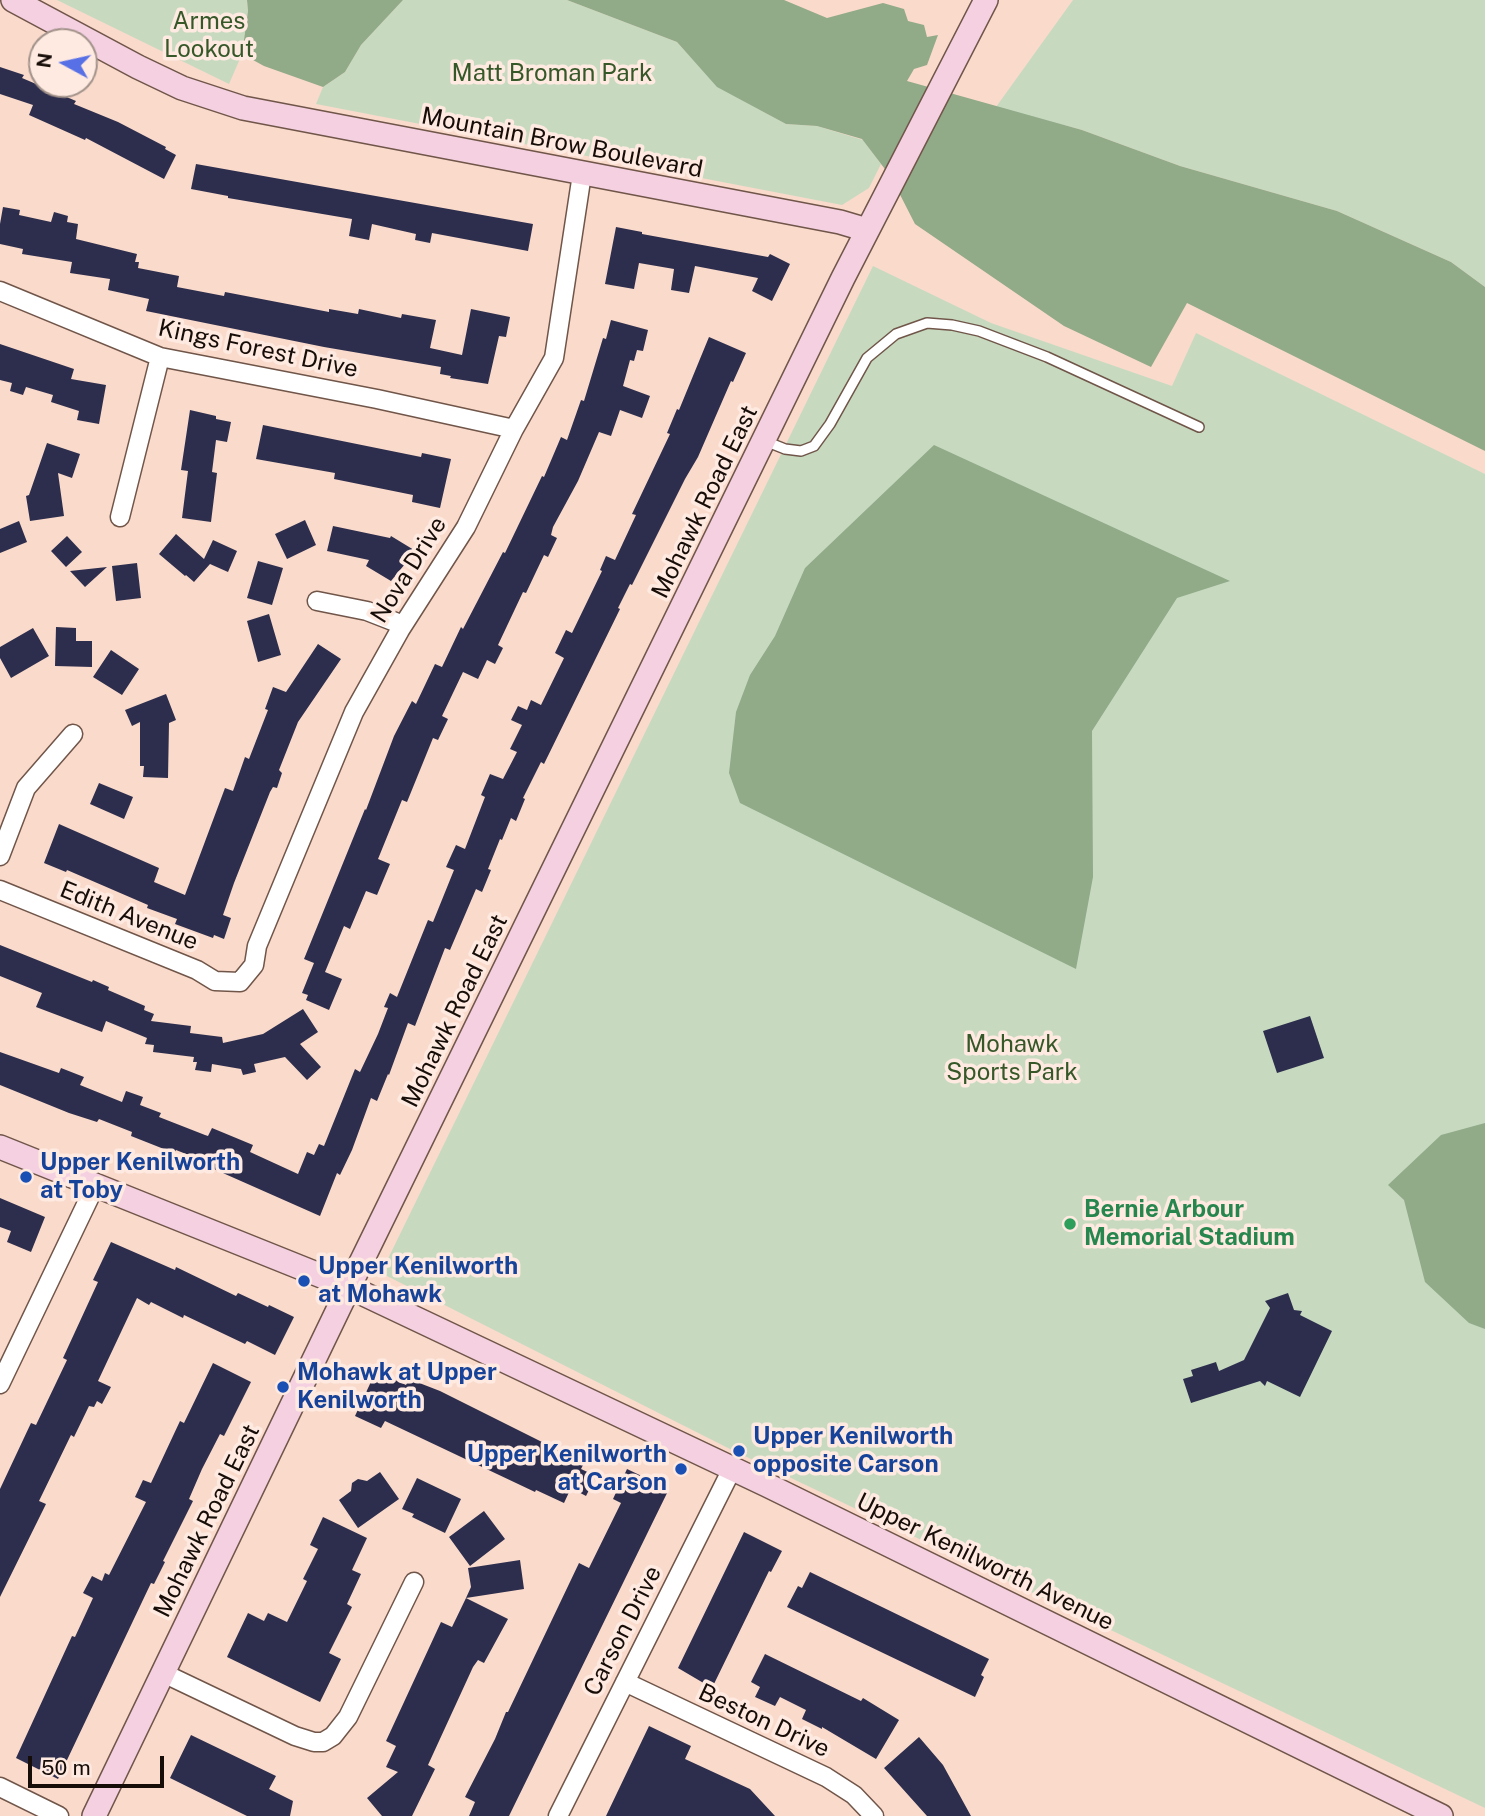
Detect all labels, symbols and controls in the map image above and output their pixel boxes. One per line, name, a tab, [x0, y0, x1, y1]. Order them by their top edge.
park label: Armes Lookout	[164, 8, 254, 64]
north arrow	[28, 28, 98, 98]
text: N	[32, 51, 56, 69]
park label: Matt Broman Park	[452, 60, 652, 88]
street label: Mountain Brow Boulevard	[419, 102, 705, 184]
street label: Kings Forest Drive	[156, 314, 360, 384]
street label: Mohawk Road East	[646, 401, 764, 603]
street label: Nova Drive	[365, 512, 453, 628]
street label: Edith Avenue	[56, 875, 202, 957]
street label: Mohawk Road East	[396, 910, 514, 1112]
park label: Mohawk Sports Park	[946, 1031, 1078, 1087]
place label: Upper Kenilworth at Toby	[40, 1149, 240, 1205]
marker: Upper Kenilworth at Toby	[18, 1169, 34, 1185]
place label: Bernie Arbour Memorial Stadium	[1084, 1196, 1295, 1252]
marker: Bernie Arbour Memorial Stadium	[1062, 1216, 1078, 1232]
place label: Upper Kenilworth at Mohawk	[318, 1253, 518, 1309]
marker: Upper Kenilworth at Mohawk	[296, 1273, 312, 1289]
place label: Mohawk at Upper Kenilworth	[297, 1359, 497, 1415]
marker: Mohawk at Upper Kenilworth	[275, 1379, 291, 1395]
street label: Mohawk Road East	[148, 1420, 266, 1622]
place label: Upper Kenilworth opposite Carson	[753, 1423, 953, 1479]
place label: Upper Kenilworth at Carson	[467, 1441, 667, 1497]
marker: Upper Kenilworth opposite Carson	[731, 1443, 747, 1459]
marker: Upper Kenilworth at Carson	[673, 1461, 689, 1477]
street label: Upper Kenilworth Avenue	[852, 1487, 1118, 1637]
street label: Carson Drive	[578, 1561, 668, 1701]
street label: Beston Drive	[694, 1678, 834, 1764]
scale bar	[32, 1742, 168, 1786]
text: 50 m	[41, 1755, 91, 1780]

